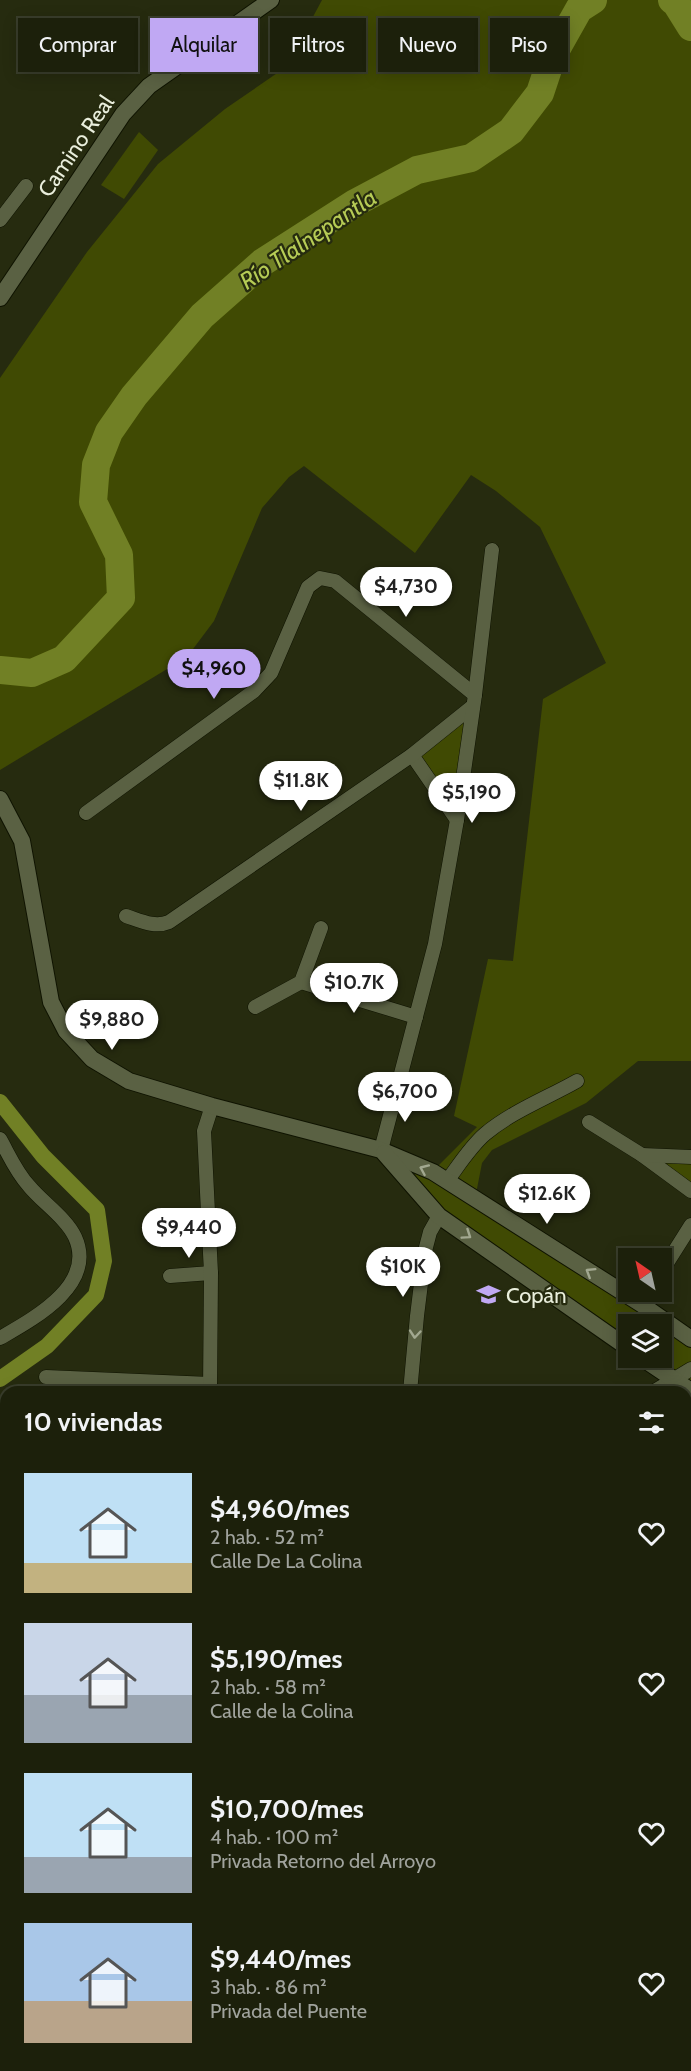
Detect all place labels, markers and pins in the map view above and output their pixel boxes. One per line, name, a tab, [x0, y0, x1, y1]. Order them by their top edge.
pin: $4,730	[357, 567, 455, 618]
pin: $4,960	[165, 649, 263, 700]
pin: $11.8K	[252, 761, 350, 812]
pin: $5,190	[423, 773, 521, 824]
pin: $10.7K	[305, 963, 403, 1014]
pin: $9,880	[63, 1000, 161, 1051]
pin: $6,700	[356, 1072, 454, 1123]
pin: $12.6K	[498, 1174, 596, 1225]
pin: $9,440	[140, 1208, 238, 1259]
pin: $10K	[367, 1247, 439, 1298]
school or university icon: Copán	[475, 1282, 501, 1308]
place label: Copán	[506, 1282, 566, 1309]

